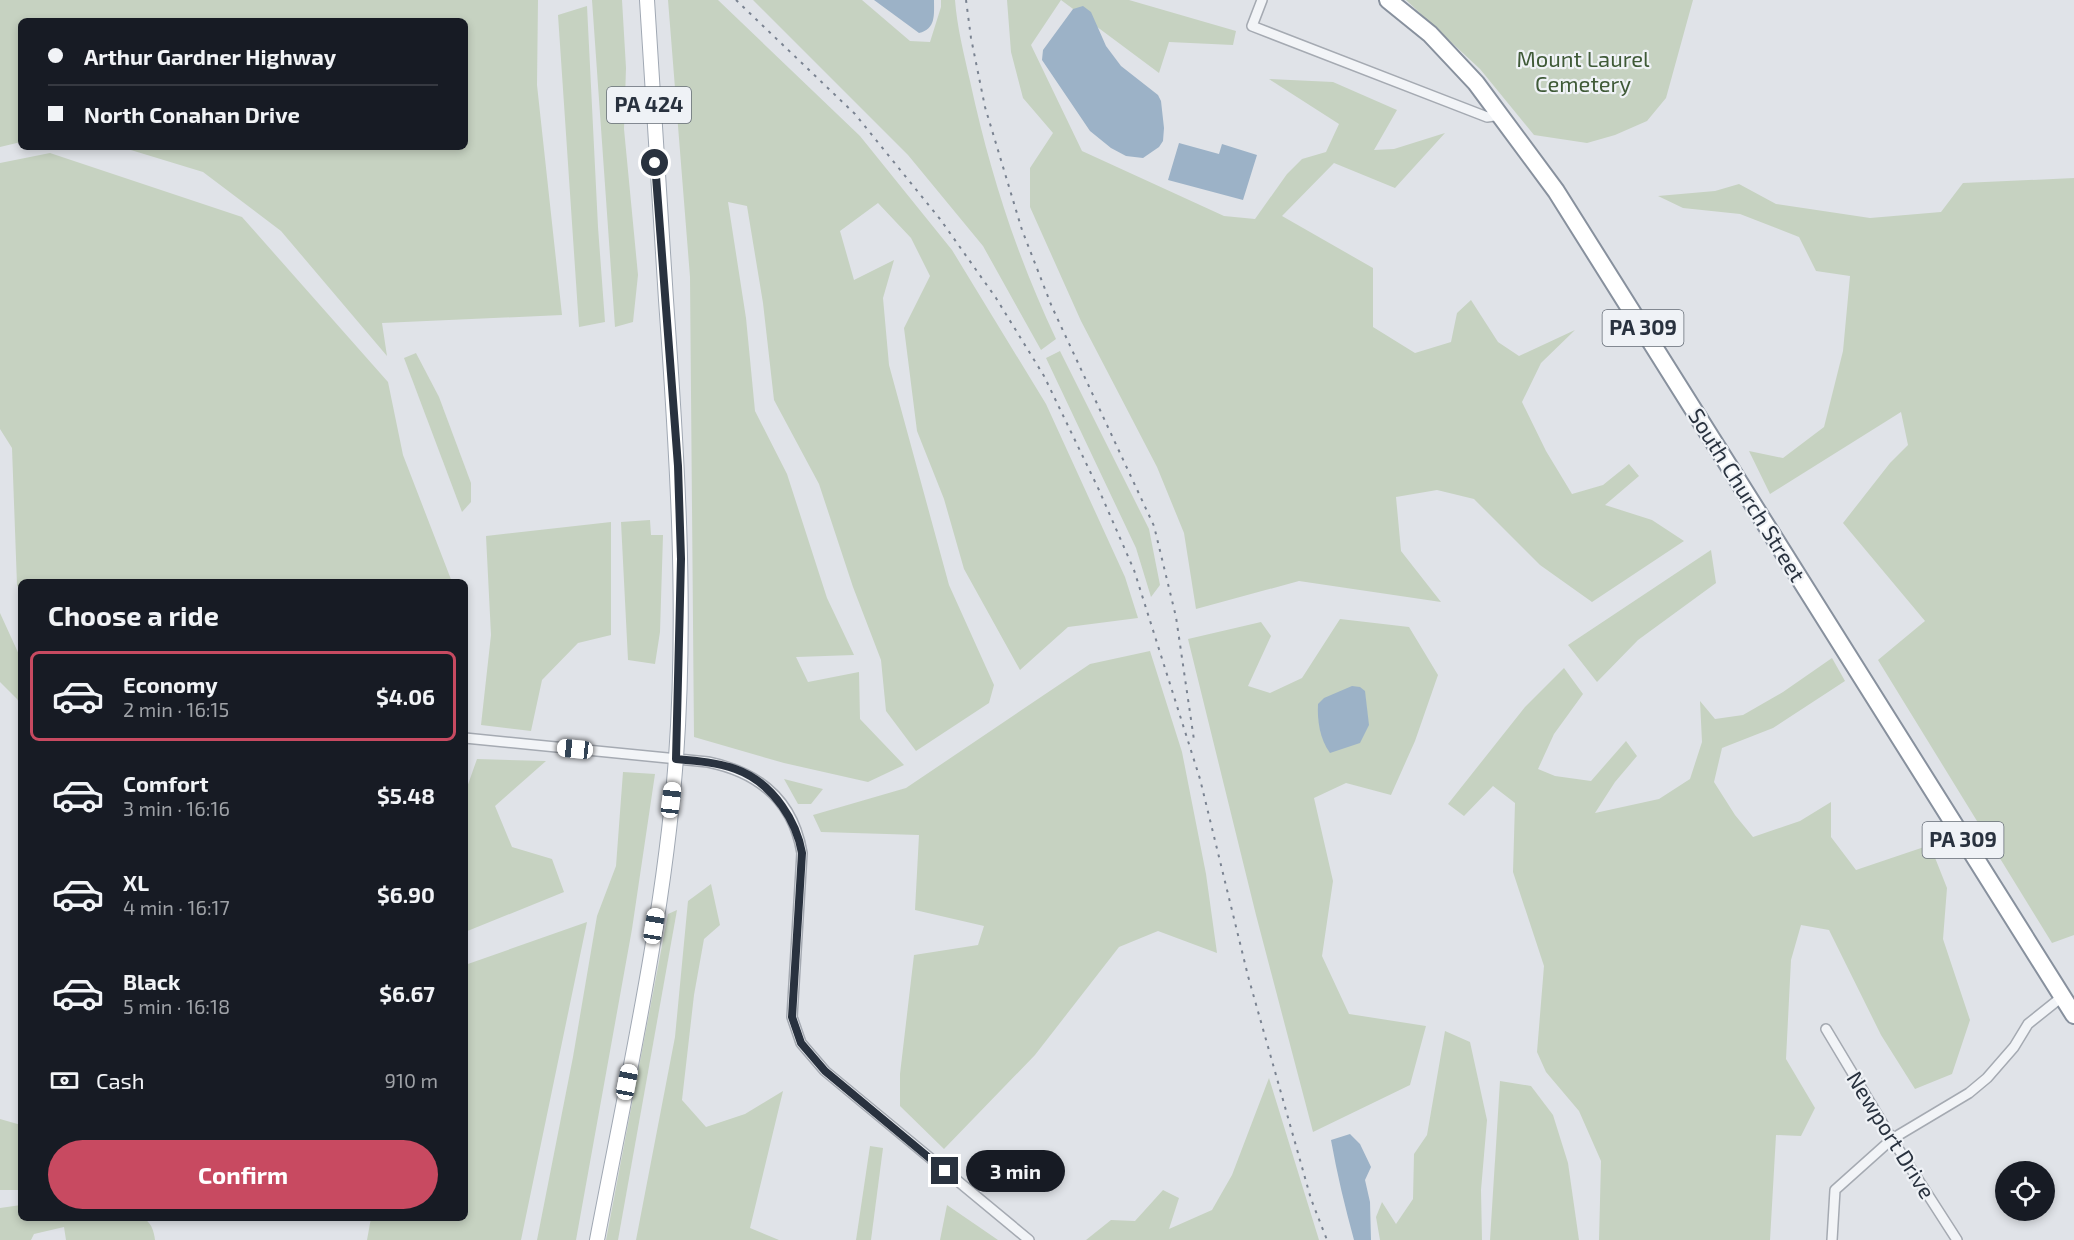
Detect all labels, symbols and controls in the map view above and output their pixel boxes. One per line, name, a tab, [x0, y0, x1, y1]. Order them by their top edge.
text: Arthur Gardner Highway	[84, 43, 336, 69]
park label: Mount Laurel Cemetery	[1516, 45, 1650, 96]
road number: PA 424	[607, 87, 691, 123]
text: North Conahan Drive	[84, 101, 300, 127]
route start	[641, 149, 668, 176]
road number: PA 309	[1602, 310, 1684, 346]
street label: South Church Street	[1684, 403, 1812, 586]
text: Choose a ride	[48, 599, 219, 631]
icon: car	[51, 669, 105, 723]
text: Economy	[123, 671, 218, 697]
text: $4.06	[376, 683, 435, 709]
text: 2 min · 16:15	[123, 697, 229, 721]
car	[556, 738, 594, 760]
icon: car	[51, 768, 105, 822]
text: Comfort	[123, 770, 208, 796]
car	[660, 781, 682, 819]
text: $5.48	[377, 782, 435, 808]
text: 3 min · 16:16	[123, 796, 230, 820]
road number: PA 309	[1922, 822, 2004, 858]
icon: car	[51, 867, 105, 921]
text: XL	[123, 869, 149, 895]
text: $6.90	[377, 881, 435, 907]
text: 4 min · 16:17	[123, 895, 230, 919]
car	[642, 907, 666, 945]
icon: car	[51, 966, 105, 1020]
text: Black	[123, 968, 180, 994]
text: $6.67	[379, 980, 435, 1006]
text: 5 min · 16:18	[123, 994, 230, 1018]
car	[615, 1063, 639, 1101]
icon: cash	[48, 1064, 81, 1097]
street label: Newport Drive	[1842, 1066, 1941, 1203]
text: Cash	[96, 1067, 145, 1093]
text: 910 m	[385, 1068, 438, 1092]
button: Confirm	[48, 1140, 438, 1209]
callout: 3 min	[966, 1150, 1065, 1192]
route end	[931, 1157, 958, 1184]
text: 3 min	[990, 1159, 1041, 1183]
map controls	[1995, 1161, 2055, 1221]
button: locate	[1995, 1161, 2055, 1221]

